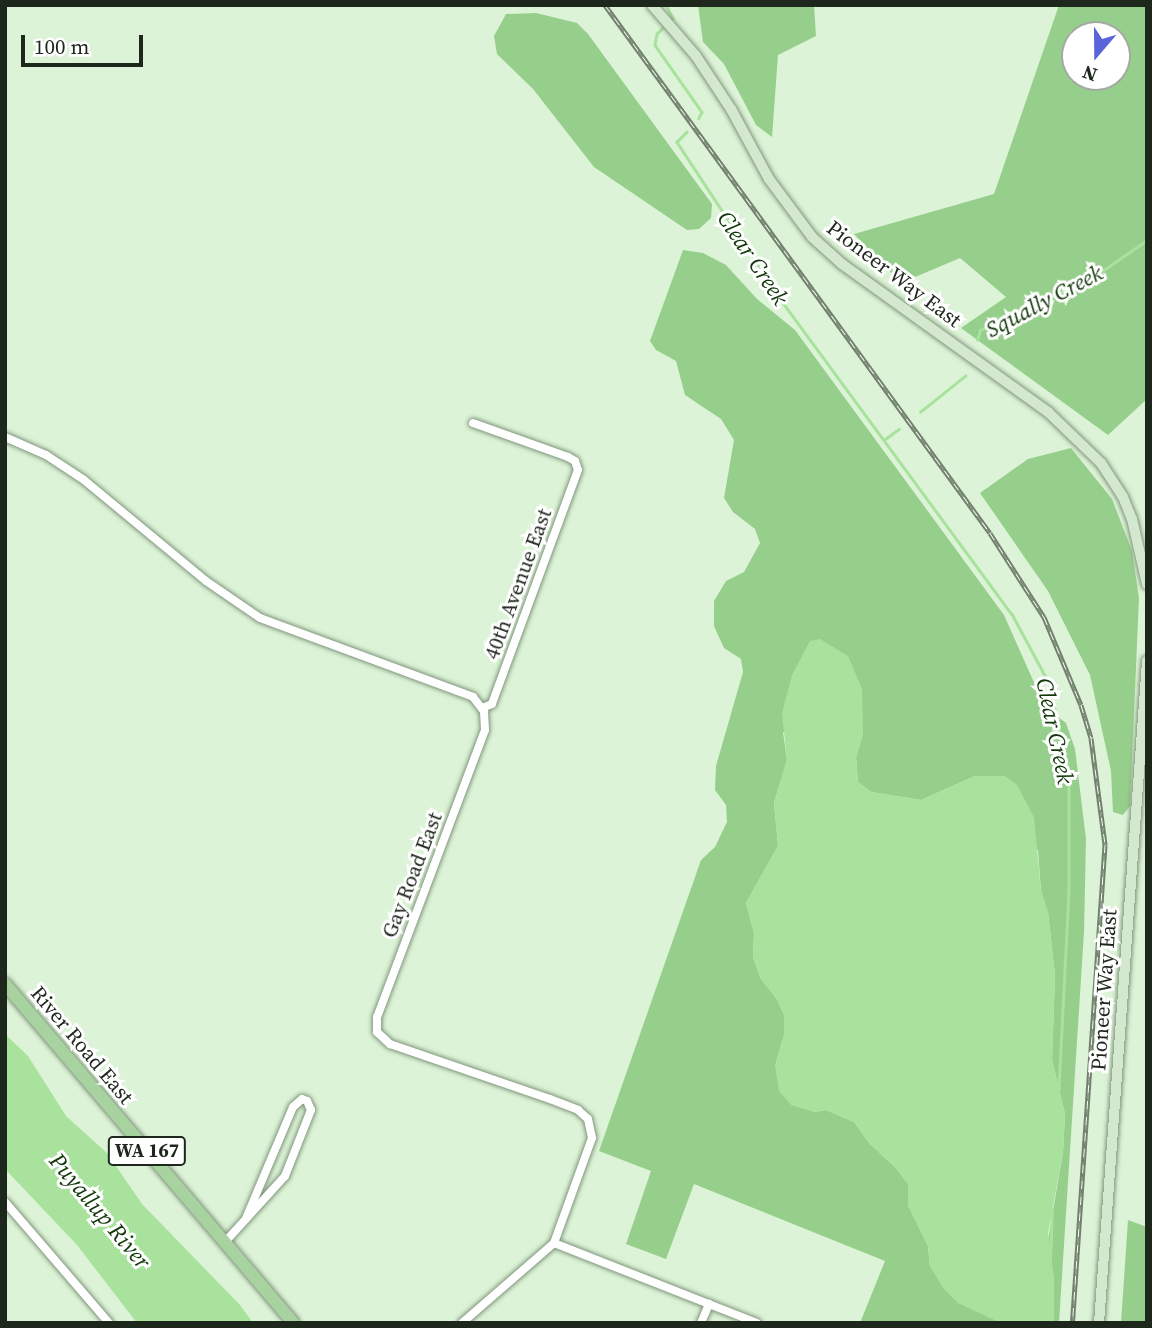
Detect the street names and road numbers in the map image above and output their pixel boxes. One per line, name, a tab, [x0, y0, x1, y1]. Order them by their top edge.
street label: Pioneer Way East	[822, 215, 966, 333]
street label: 40th Avenue East	[479, 505, 557, 663]
street label: Gay Road East	[377, 809, 447, 941]
street label: Pioneer Way East	[1086, 908, 1122, 1072]
street label: River Road East	[25, 981, 139, 1109]
road number: WA 167	[107, 1135, 187, 1166]

